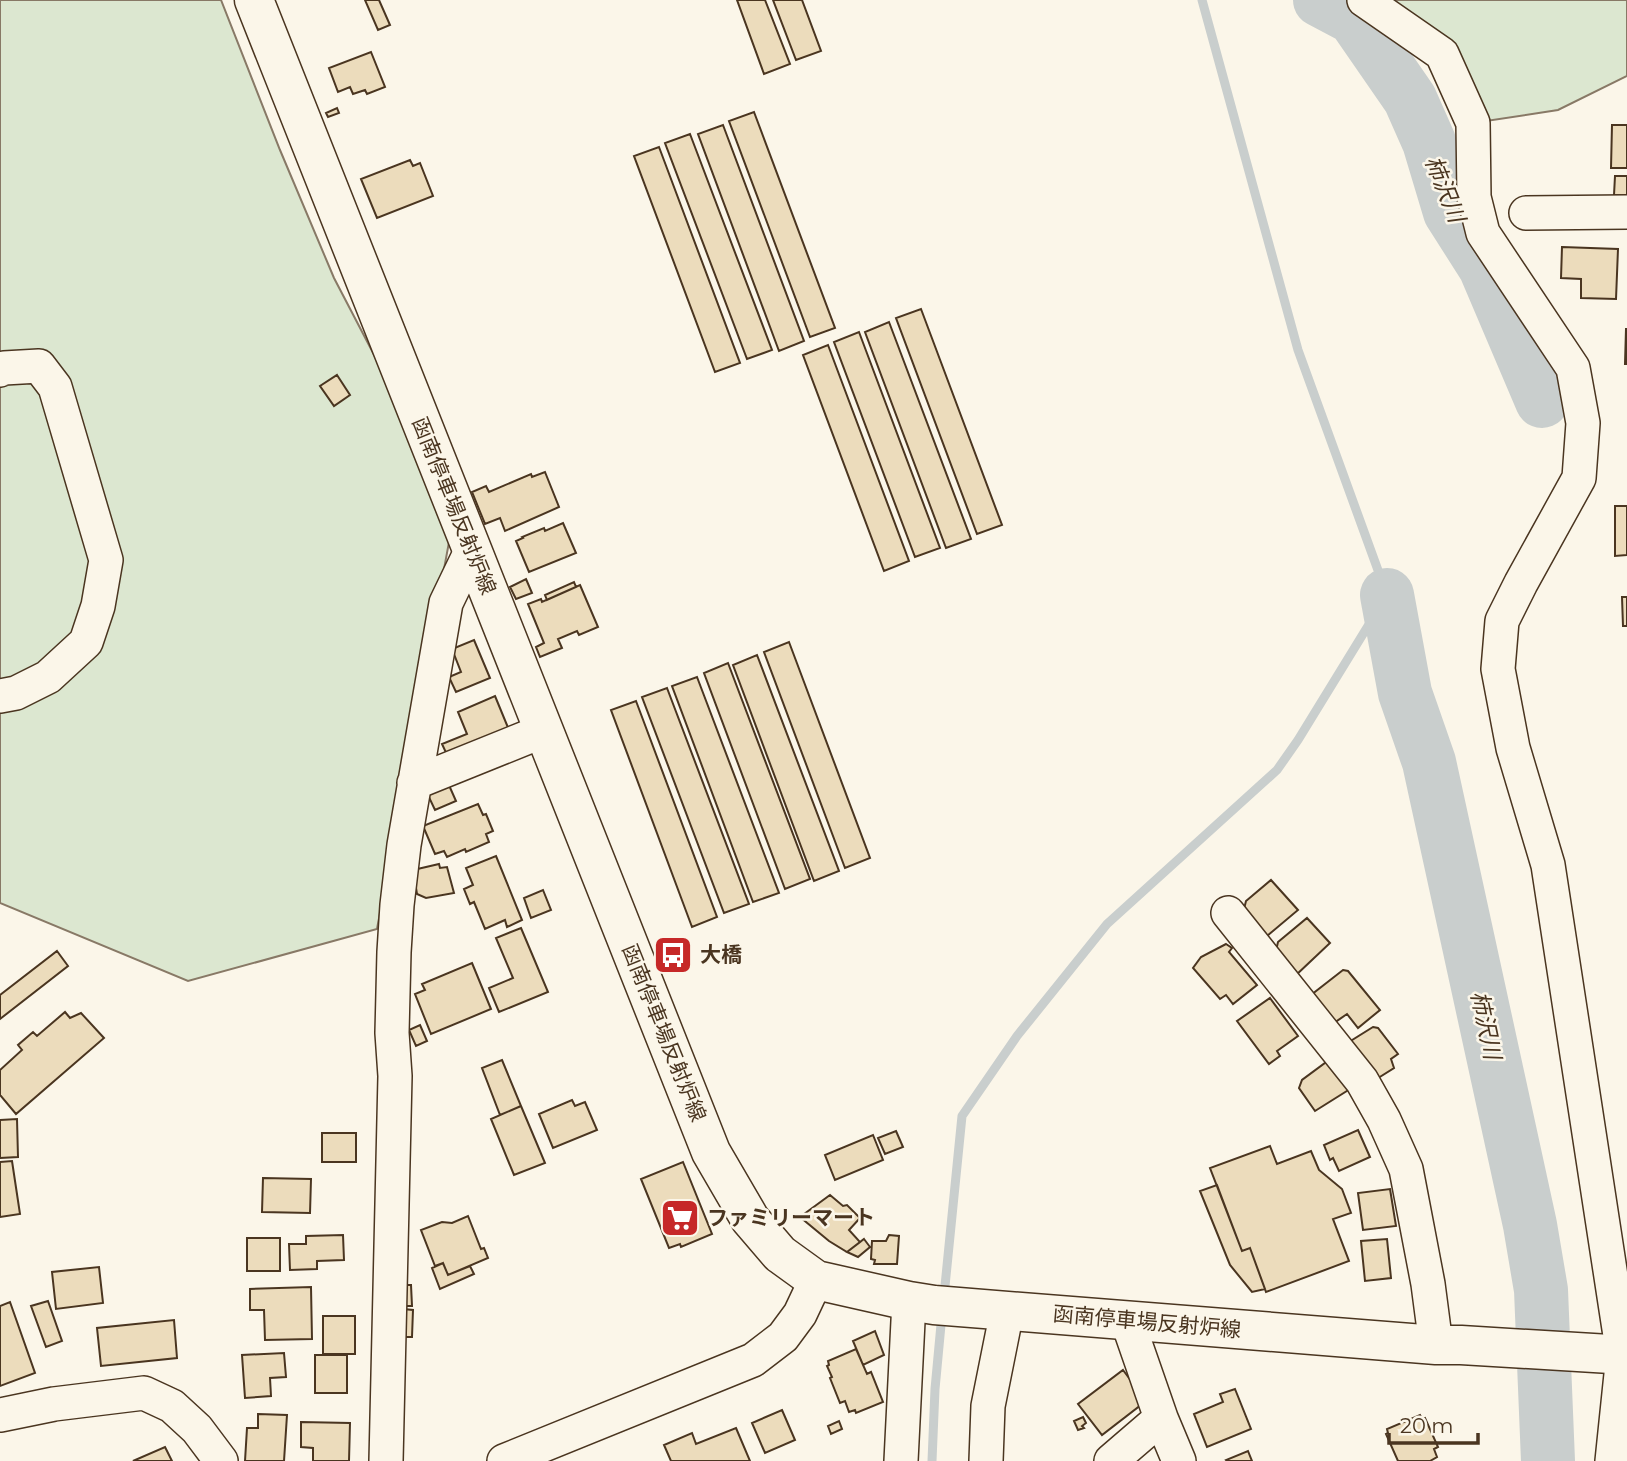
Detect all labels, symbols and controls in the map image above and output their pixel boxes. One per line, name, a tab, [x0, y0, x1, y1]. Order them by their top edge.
water label: 柿沢川	[1419, 152, 1472, 229]
street label: 函南停車場反射炉線	[407, 414, 501, 598]
bus stop icon: 大橋	[652, 934, 694, 976]
street label: 函南停車場反射炉線	[617, 941, 711, 1125]
place label: 大橋	[700, 942, 742, 967]
water label: 柿沢川	[1465, 988, 1507, 1065]
supermarket icon: ファミリーマート	[659, 1197, 701, 1239]
place label: ファミリーマート	[707, 1205, 875, 1230]
street label: 函南停車場反射炉線	[1052, 1301, 1242, 1342]
scale bar	[1389, 1402, 1478, 1446]
text: 20 m	[1400, 1413, 1454, 1438]

